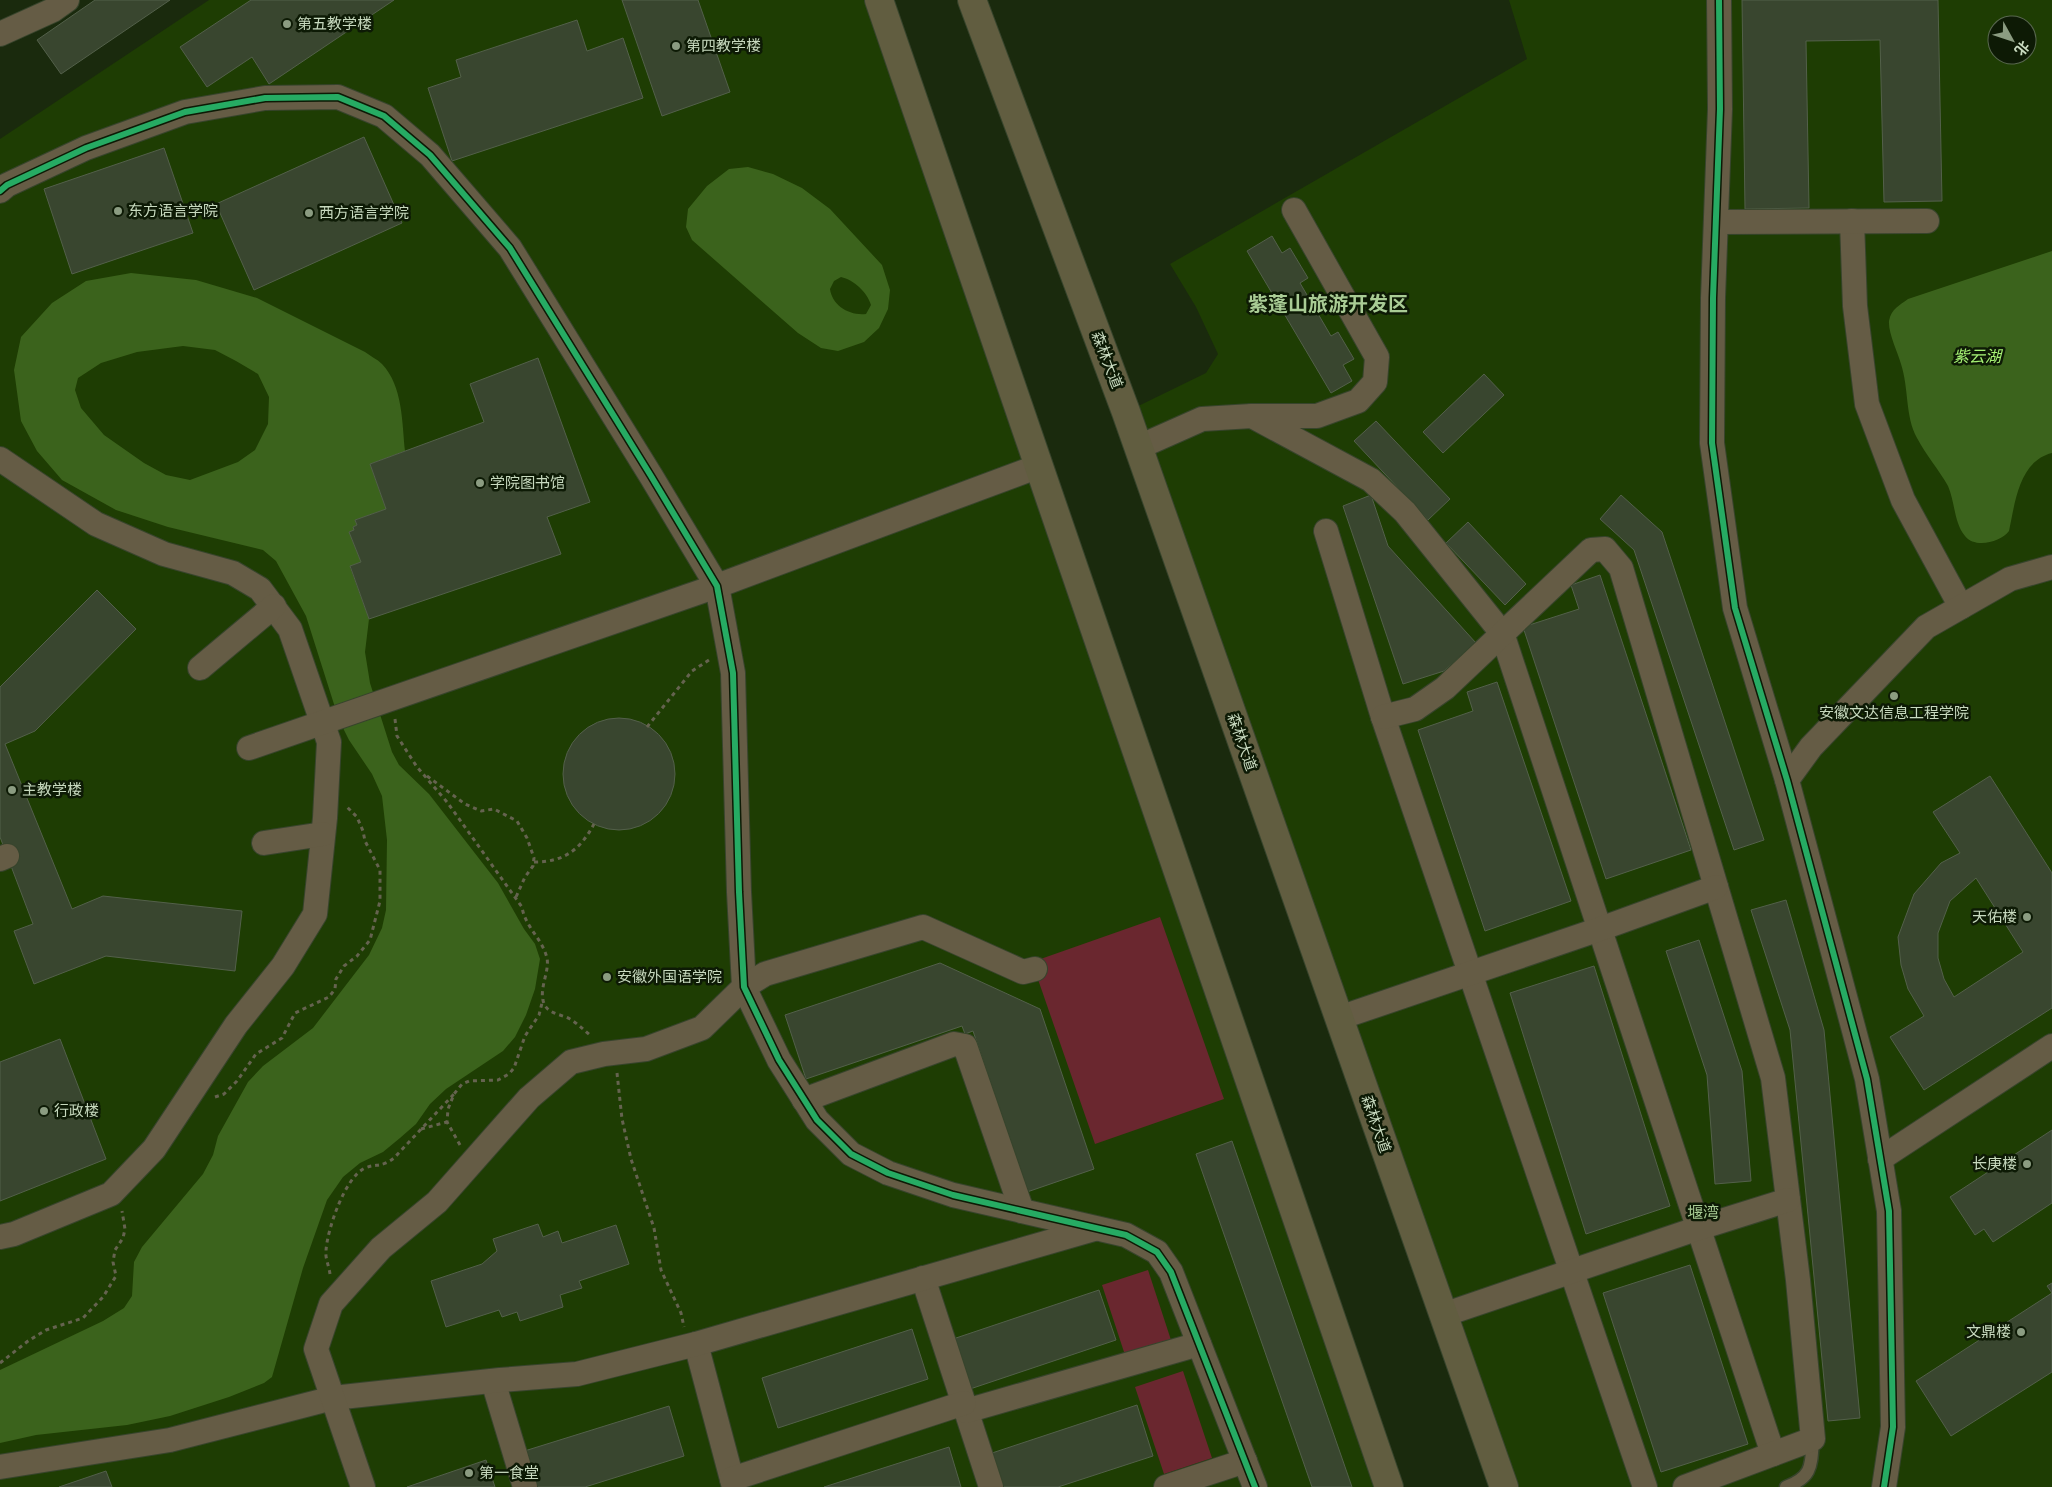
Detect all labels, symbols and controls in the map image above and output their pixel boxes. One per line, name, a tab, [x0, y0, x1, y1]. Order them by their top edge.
place label: 第五教学楼	[297, 13, 372, 34]
north arrow	[1987, 15, 2037, 65]
marker: 第五教学楼	[281, 18, 293, 30]
place label: 第四教学楼	[686, 35, 761, 56]
text: 北	[2010, 37, 2034, 60]
marker: 第四教学楼	[670, 40, 682, 52]
place label: 东方语言学院	[128, 200, 218, 221]
place label: 西方语言学院	[319, 202, 409, 223]
marker: 东方语言学院	[112, 205, 124, 217]
marker: 西方语言学院	[303, 207, 315, 219]
district label: 紫蓬山旅游开发区	[1248, 290, 1408, 318]
street label: 森林大道	[1087, 328, 1128, 392]
water label: 紫云湖	[1953, 345, 2004, 368]
place label: 学院图书馆	[490, 472, 565, 493]
marker: 学院图书馆	[474, 477, 486, 489]
marker: 安徽文达信息工程学院	[1888, 690, 1900, 702]
place label: 安徽文达信息工程学院	[1819, 702, 1969, 723]
street label: 森林大道	[1223, 710, 1262, 774]
place label: 主教学楼	[22, 779, 82, 800]
marker: 主教学楼	[6, 784, 18, 796]
place label: 天佑楼	[1972, 906, 2017, 927]
marker: 天佑楼	[2021, 911, 2033, 923]
place label: 安徽外国语学院	[617, 966, 722, 987]
marker: 安徽外国语学院	[601, 971, 613, 983]
street label: 森林大道	[1357, 1092, 1396, 1156]
place label: 行政楼	[54, 1100, 99, 1121]
marker: 行政楼	[38, 1105, 50, 1117]
place label: 长庚楼	[1972, 1153, 2017, 1174]
marker: 长庚楼	[2021, 1158, 2033, 1170]
district label: 堰湾	[1687, 1201, 1719, 1224]
place label: 文鼎楼	[1966, 1321, 2011, 1342]
marker: 文鼎楼	[2015, 1326, 2027, 1338]
place label: 第一食堂	[479, 1462, 539, 1483]
marker: 第一食堂	[463, 1467, 475, 1479]

